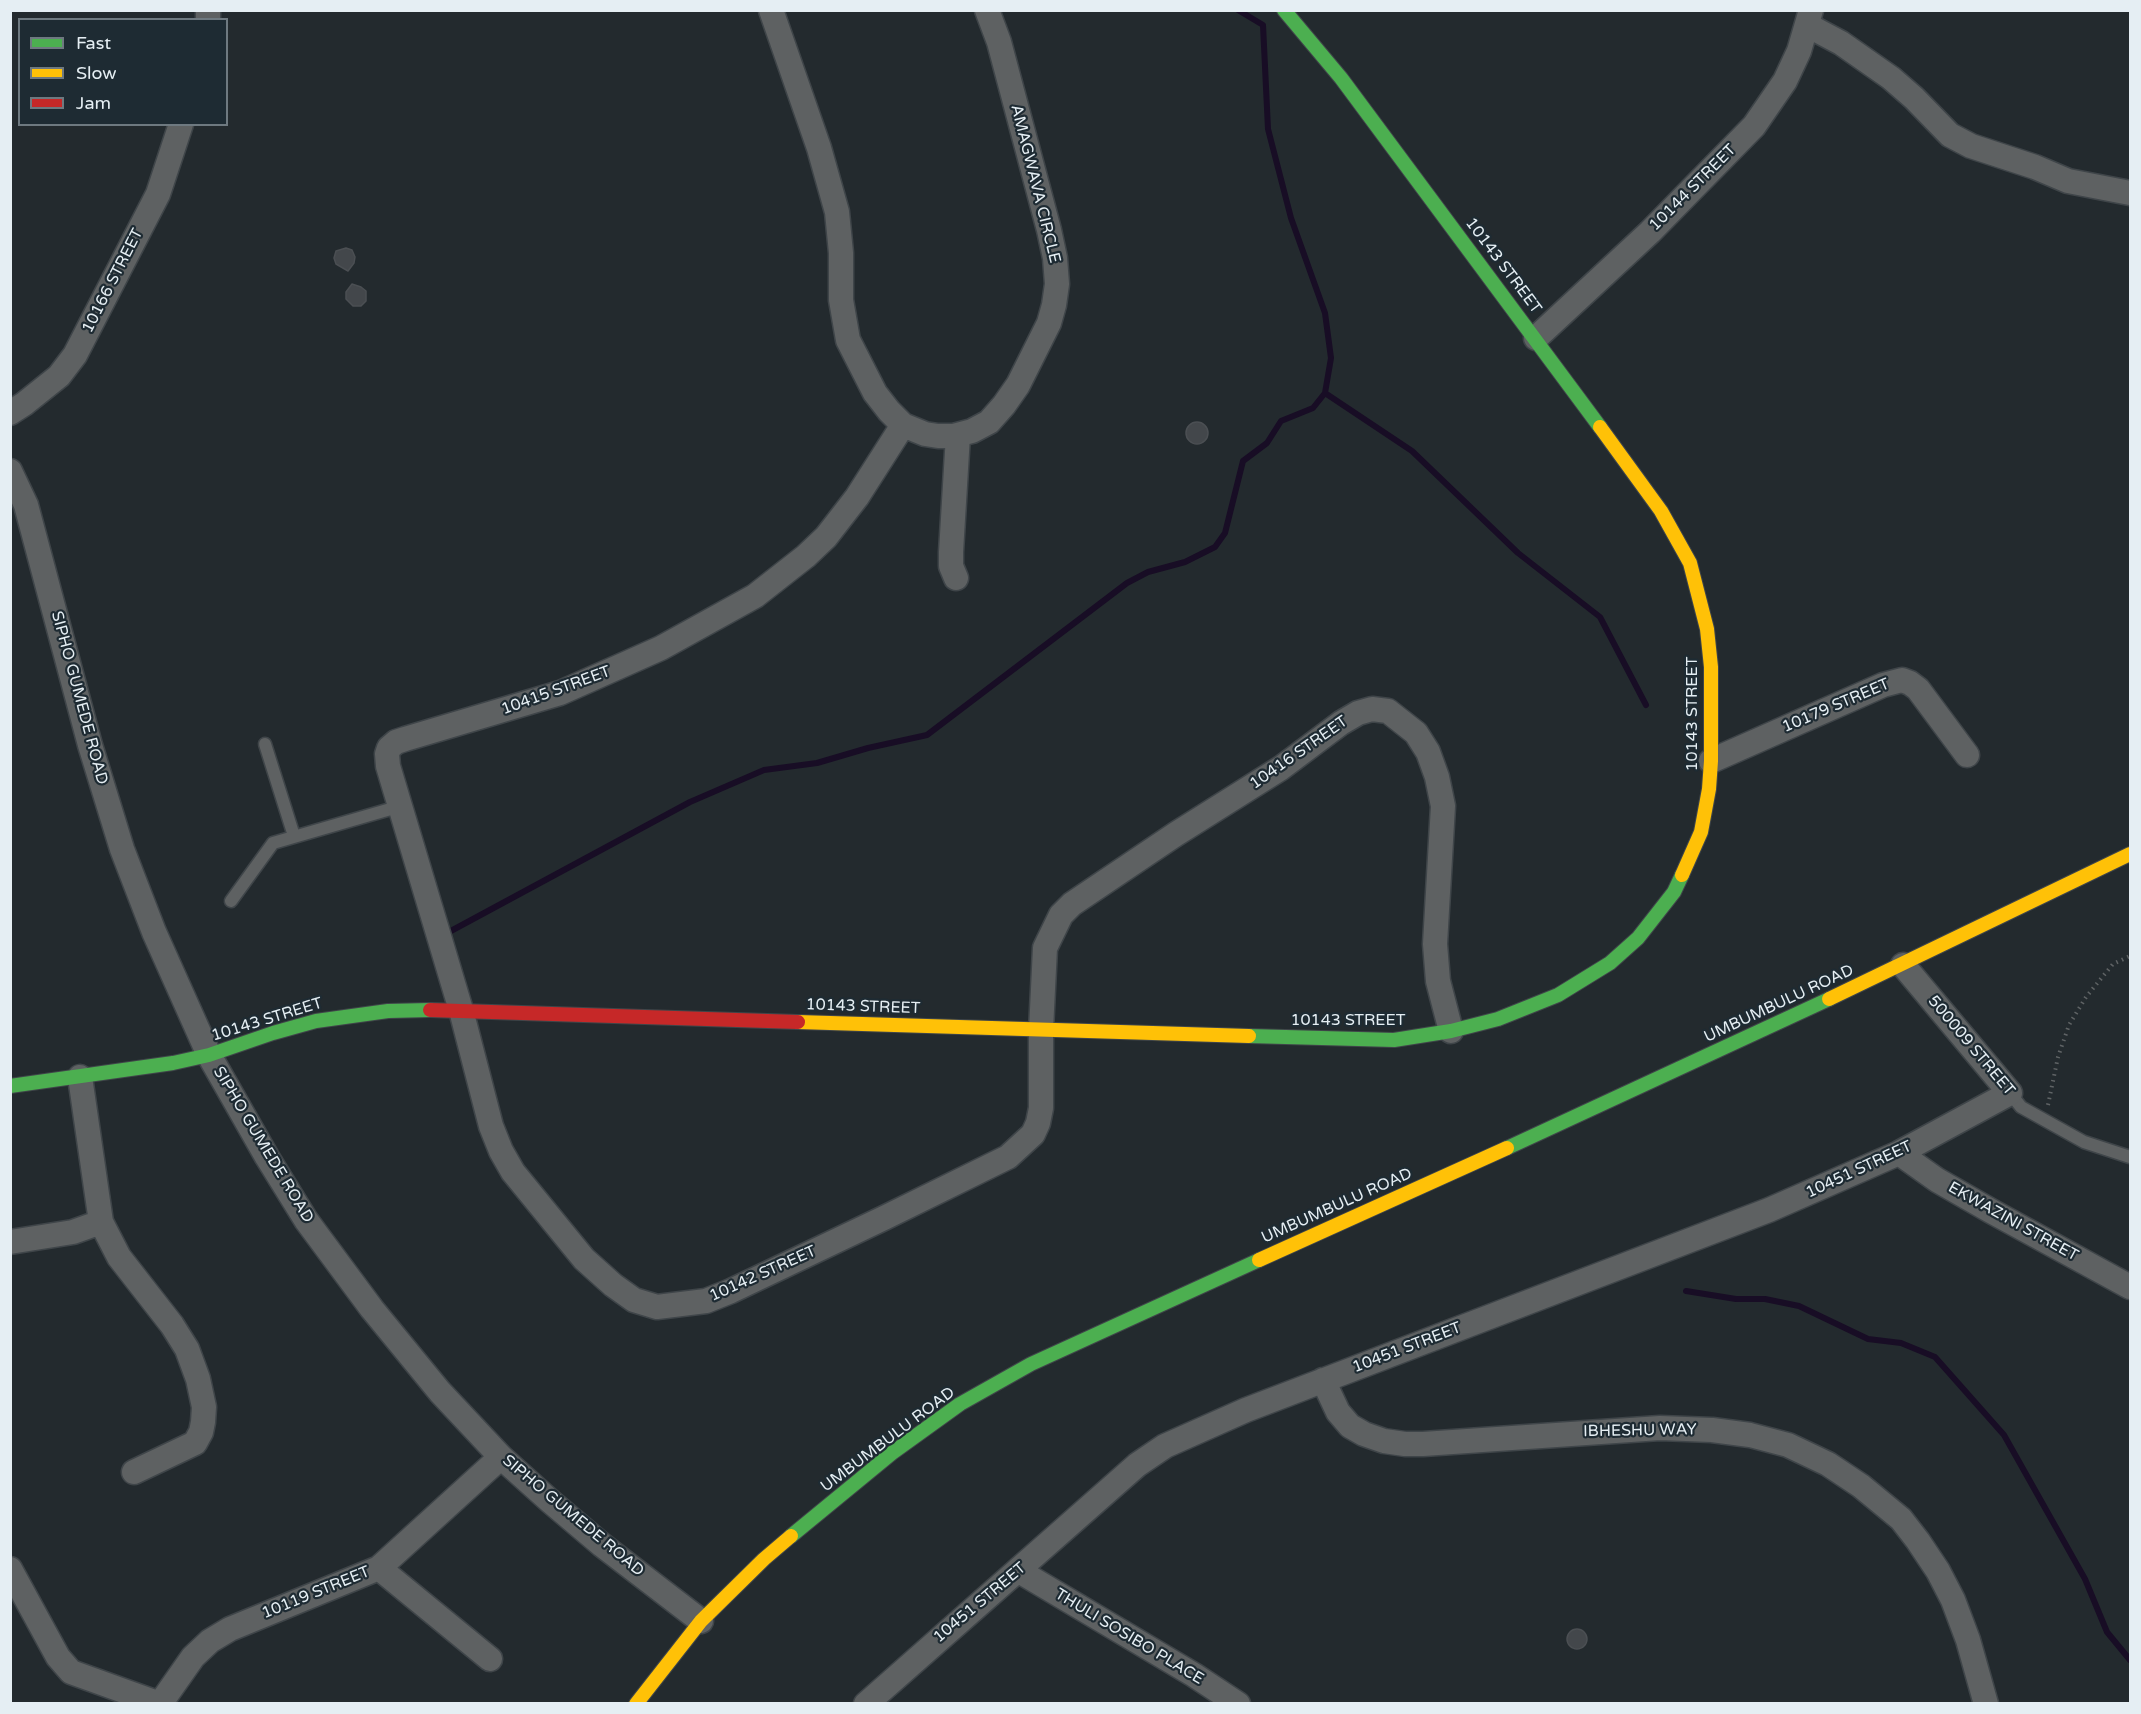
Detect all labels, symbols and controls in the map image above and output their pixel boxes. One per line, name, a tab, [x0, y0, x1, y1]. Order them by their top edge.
legend	[18, 18, 228, 126]
text: Fast	[76, 32, 111, 54]
text: Slow	[76, 62, 117, 84]
text: Jam	[76, 92, 111, 114]
street label: AMAGWAVA CIRCLE	[1006, 103, 1064, 265]
street label: 10144 STREET	[1646, 141, 1740, 235]
street label: 10143 STREET	[1461, 214, 1545, 318]
street label: 10166 STREET	[78, 225, 148, 337]
street label: SIPHO GUMEDE ROAD	[47, 609, 111, 787]
street label: 10143 STREET	[1683, 657, 1703, 771]
street label: 10415 STREET	[499, 662, 613, 720]
street label: 10179 STREET	[1779, 675, 1893, 737]
street label: 10416 STREET	[1246, 712, 1352, 794]
street label: UMBUMBULU ROAD	[1701, 961, 1857, 1047]
street label: 500009 STREET	[1923, 992, 2019, 1100]
street label: 10143 STREET	[209, 994, 325, 1046]
street label: 10143 STREET	[805, 995, 921, 1019]
street label: 10143 STREET	[1291, 1011, 1405, 1031]
street label: SIPHO GUMEDE ROAD	[209, 1063, 317, 1227]
street label: 10451 STREET	[1803, 1137, 1915, 1203]
street label: UMBUMBULU ROAD	[1259, 1164, 1415, 1248]
street label: EKWAZINI STREET	[1945, 1178, 2081, 1266]
street label: 10142 STREET	[707, 1242, 819, 1306]
street label: 10451 STREET	[1350, 1318, 1464, 1378]
street label: UMBUMBULU ROAD	[817, 1383, 959, 1497]
street label: IBHESHU WAY	[1583, 1420, 1697, 1442]
street label: SIPHO GUMEDE ROAD	[498, 1451, 648, 1581]
street label: 10451 STREET	[930, 1559, 1030, 1647]
street label: 10119 STREET	[259, 1563, 373, 1623]
street label: THULI SOSIBO PLACE	[1051, 1585, 1207, 1689]

